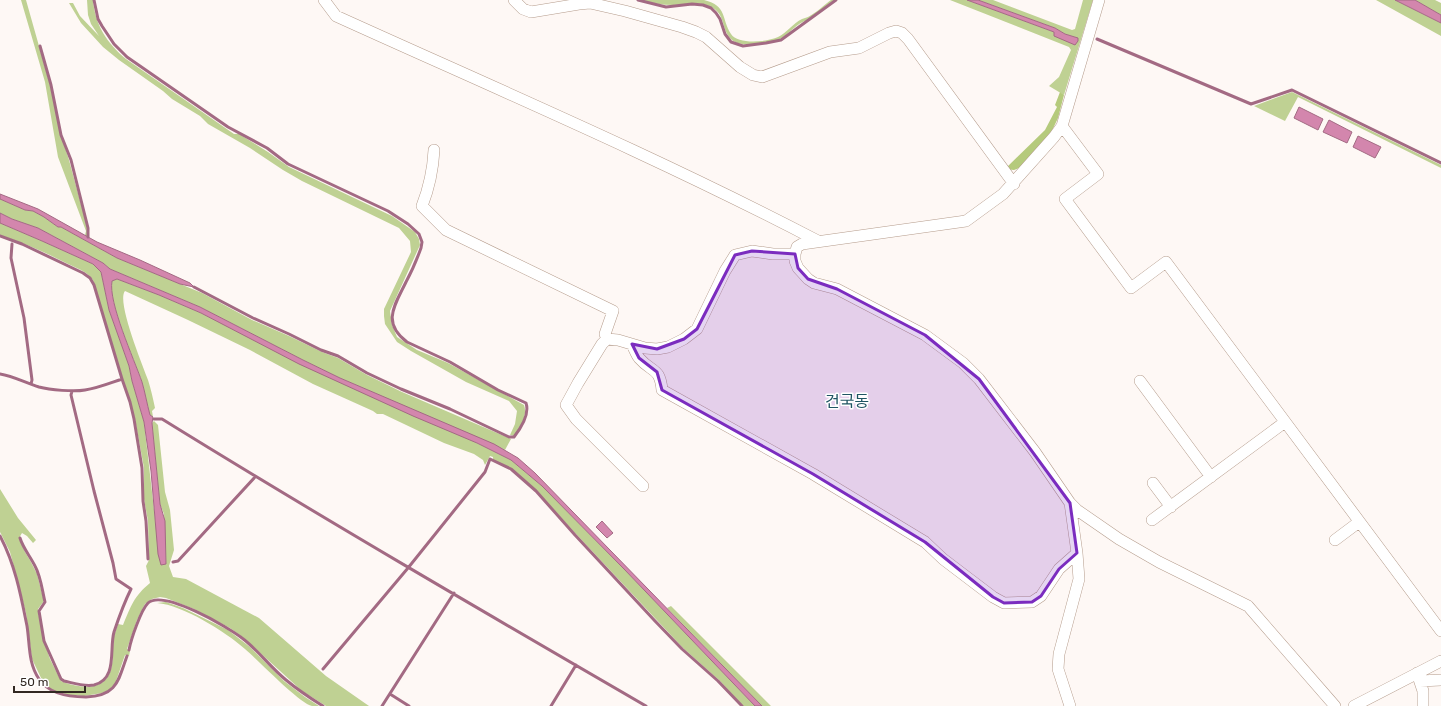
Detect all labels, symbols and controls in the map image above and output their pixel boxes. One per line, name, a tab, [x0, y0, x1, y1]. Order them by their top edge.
district label: 건국동	[825, 392, 869, 411]
scale bar	[14, 668, 85, 694]
text: 50 m	[20, 675, 48, 689]

